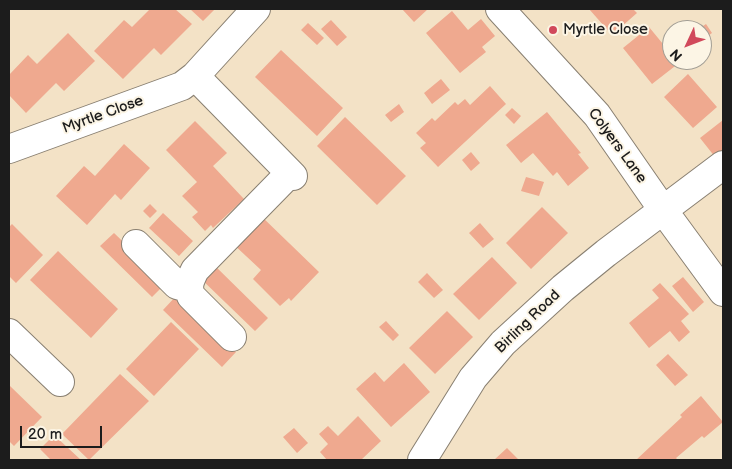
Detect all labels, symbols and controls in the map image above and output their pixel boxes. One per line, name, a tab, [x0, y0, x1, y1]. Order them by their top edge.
north arrow	[662, 20, 712, 70]
place label: Myrtle Close	[563, 21, 648, 39]
marker: Myrtle Close	[547, 24, 559, 36]
text: N	[667, 45, 686, 65]
street label: Myrtle Close	[60, 92, 146, 138]
street label: Colyers Lane	[584, 105, 650, 187]
street label: Birling Road	[492, 287, 564, 357]
scale bar	[22, 416, 105, 448]
text: 20 m	[28, 425, 62, 444]

